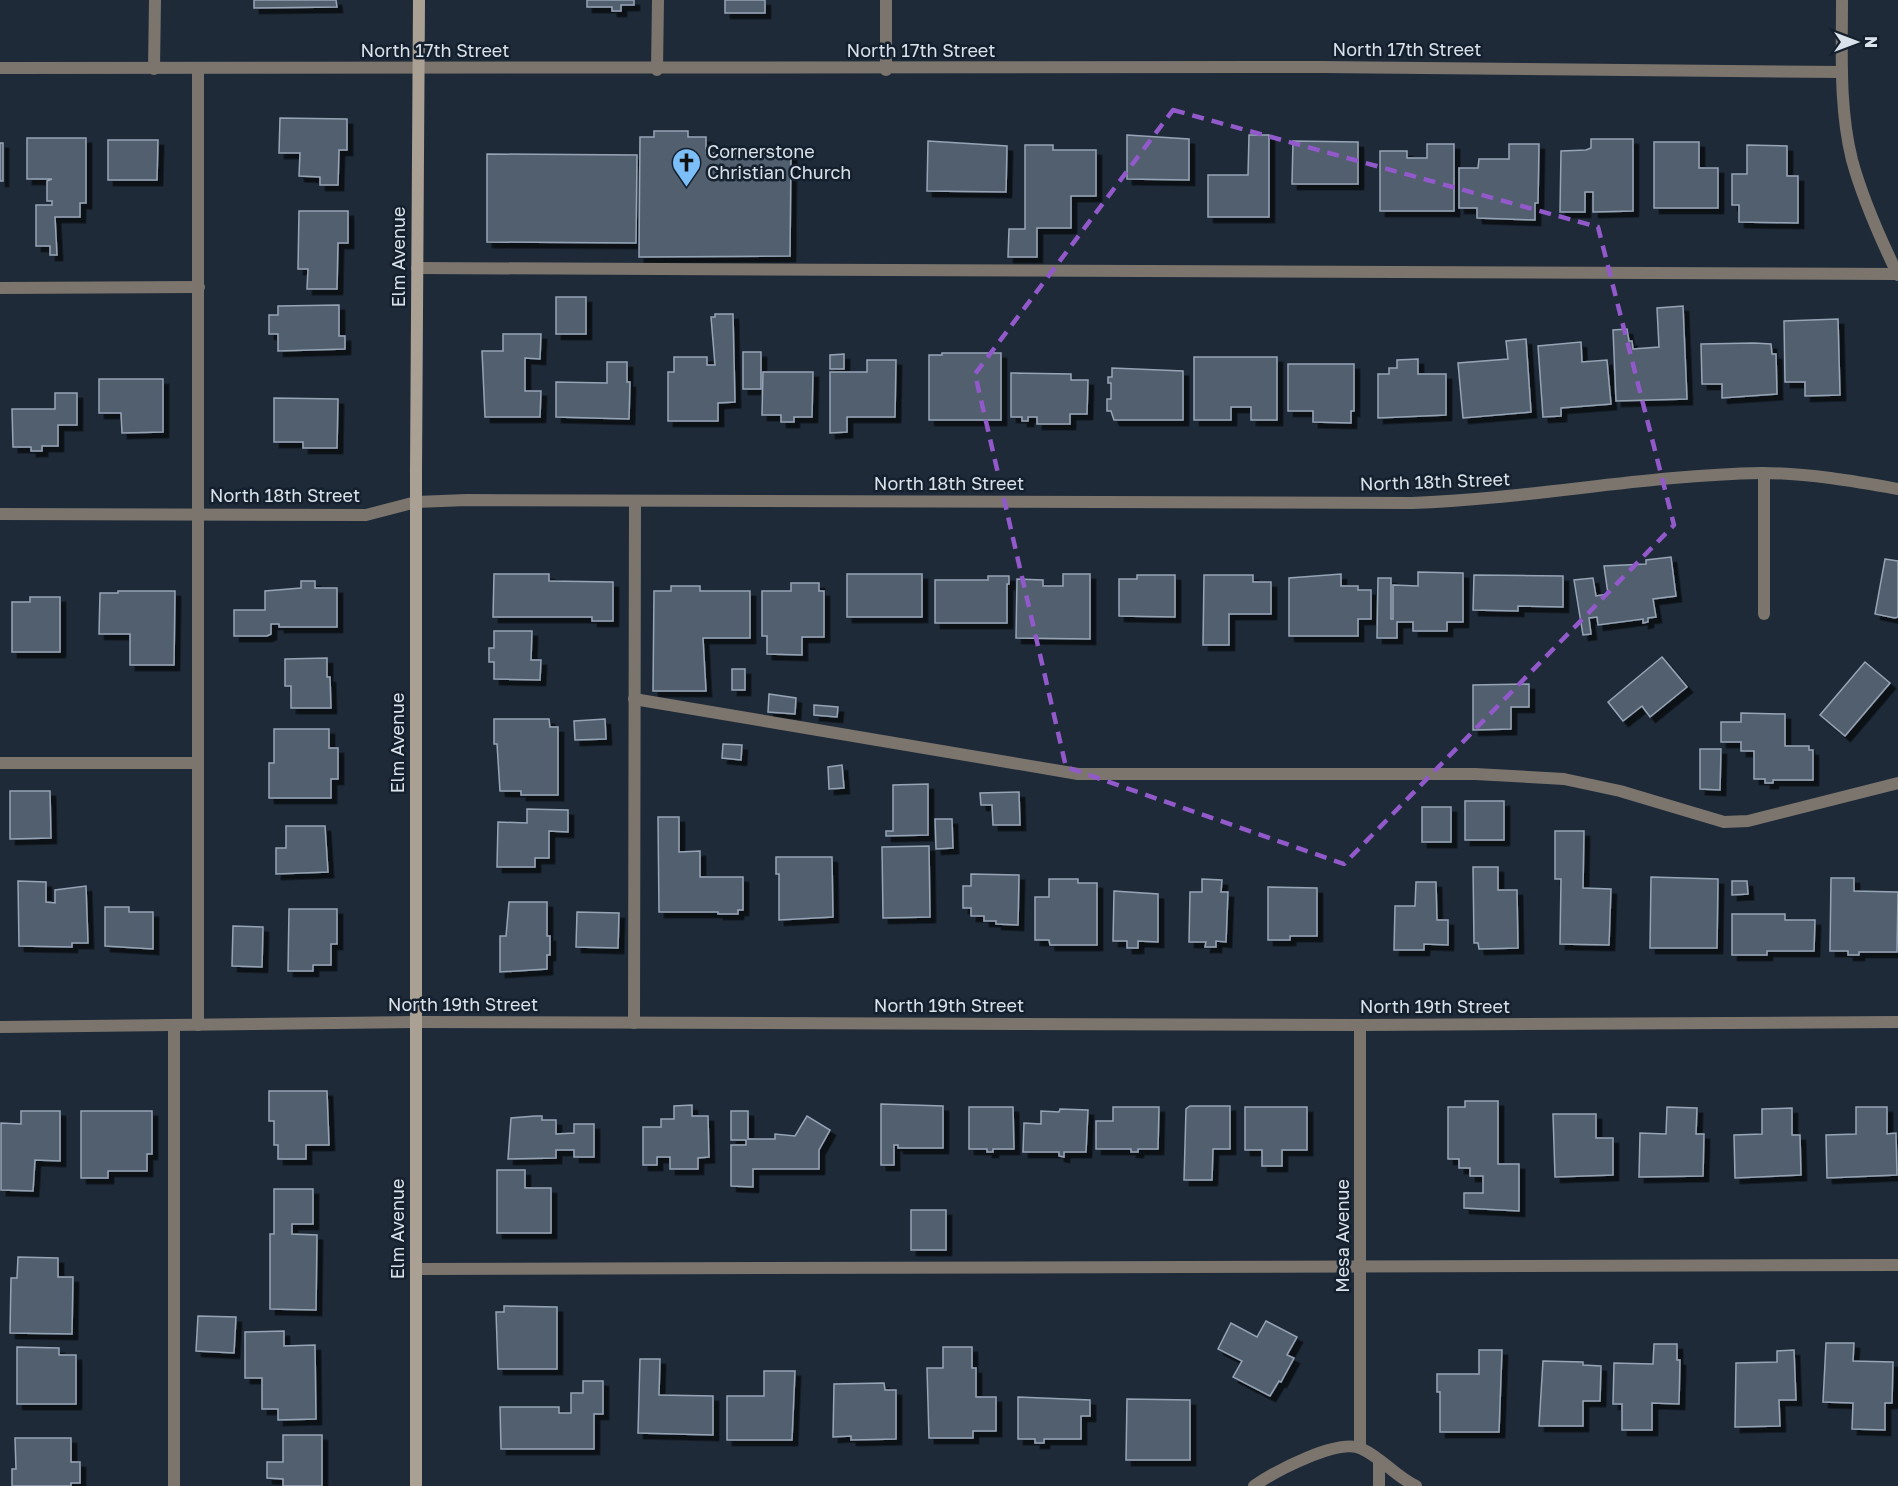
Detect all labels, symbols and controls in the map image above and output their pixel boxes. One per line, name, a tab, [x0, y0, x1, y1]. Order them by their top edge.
north arrow	[1826, 12, 1886, 72]
text: N	[1861, 36, 1881, 48]
street label: North 17th Street	[1333, 38, 1481, 60]
street label: North 17th Street	[361, 39, 509, 61]
street label: North 17th Street	[847, 39, 995, 61]
place label: Cornerstone Christian Church	[707, 140, 851, 183]
church icon: Cornerstone Christian Church	[670, 146, 702, 188]
street label: Elm Avenue	[387, 207, 409, 307]
street label: North 18th Street	[1359, 467, 1510, 495]
street label: North 18th Street	[874, 472, 1024, 494]
street label: North 18th Street	[210, 484, 360, 506]
street label: Elm Avenue	[386, 693, 408, 793]
street label: North 19th Street	[388, 993, 538, 1015]
street label: North 19th Street	[874, 994, 1024, 1016]
street label: North 19th Street	[1360, 995, 1510, 1017]
street label: Elm Avenue	[386, 1179, 408, 1279]
street label: Mesa Avenue	[1331, 1179, 1353, 1293]

